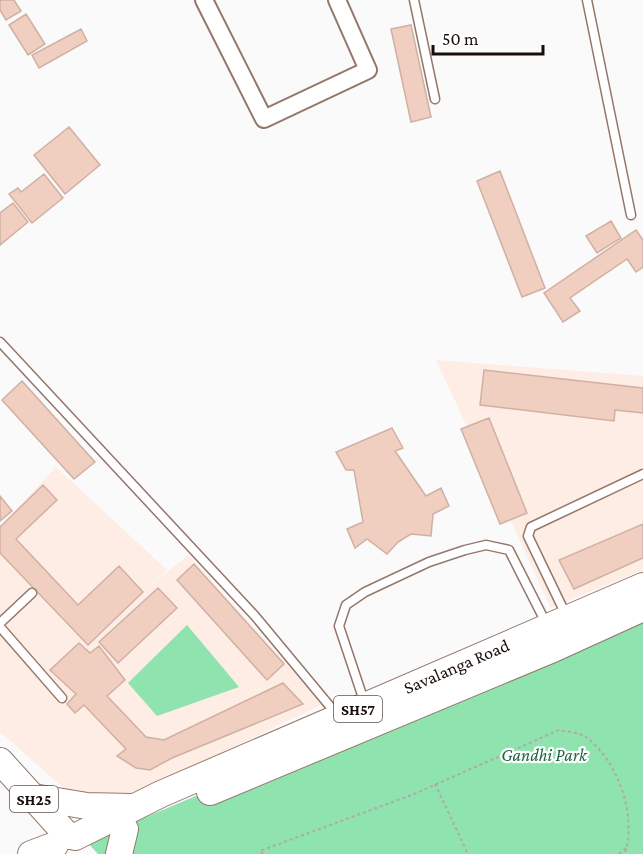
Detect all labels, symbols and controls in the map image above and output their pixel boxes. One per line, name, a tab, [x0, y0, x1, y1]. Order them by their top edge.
scale bar	[433, 18, 542, 56]
text: 50 m	[442, 29, 479, 49]
street label: Savalanga Road	[401, 635, 513, 698]
road number: SH57	[334, 696, 382, 722]
park label: Gandhi Park	[501, 745, 588, 765]
road number: SH25	[10, 786, 58, 812]

